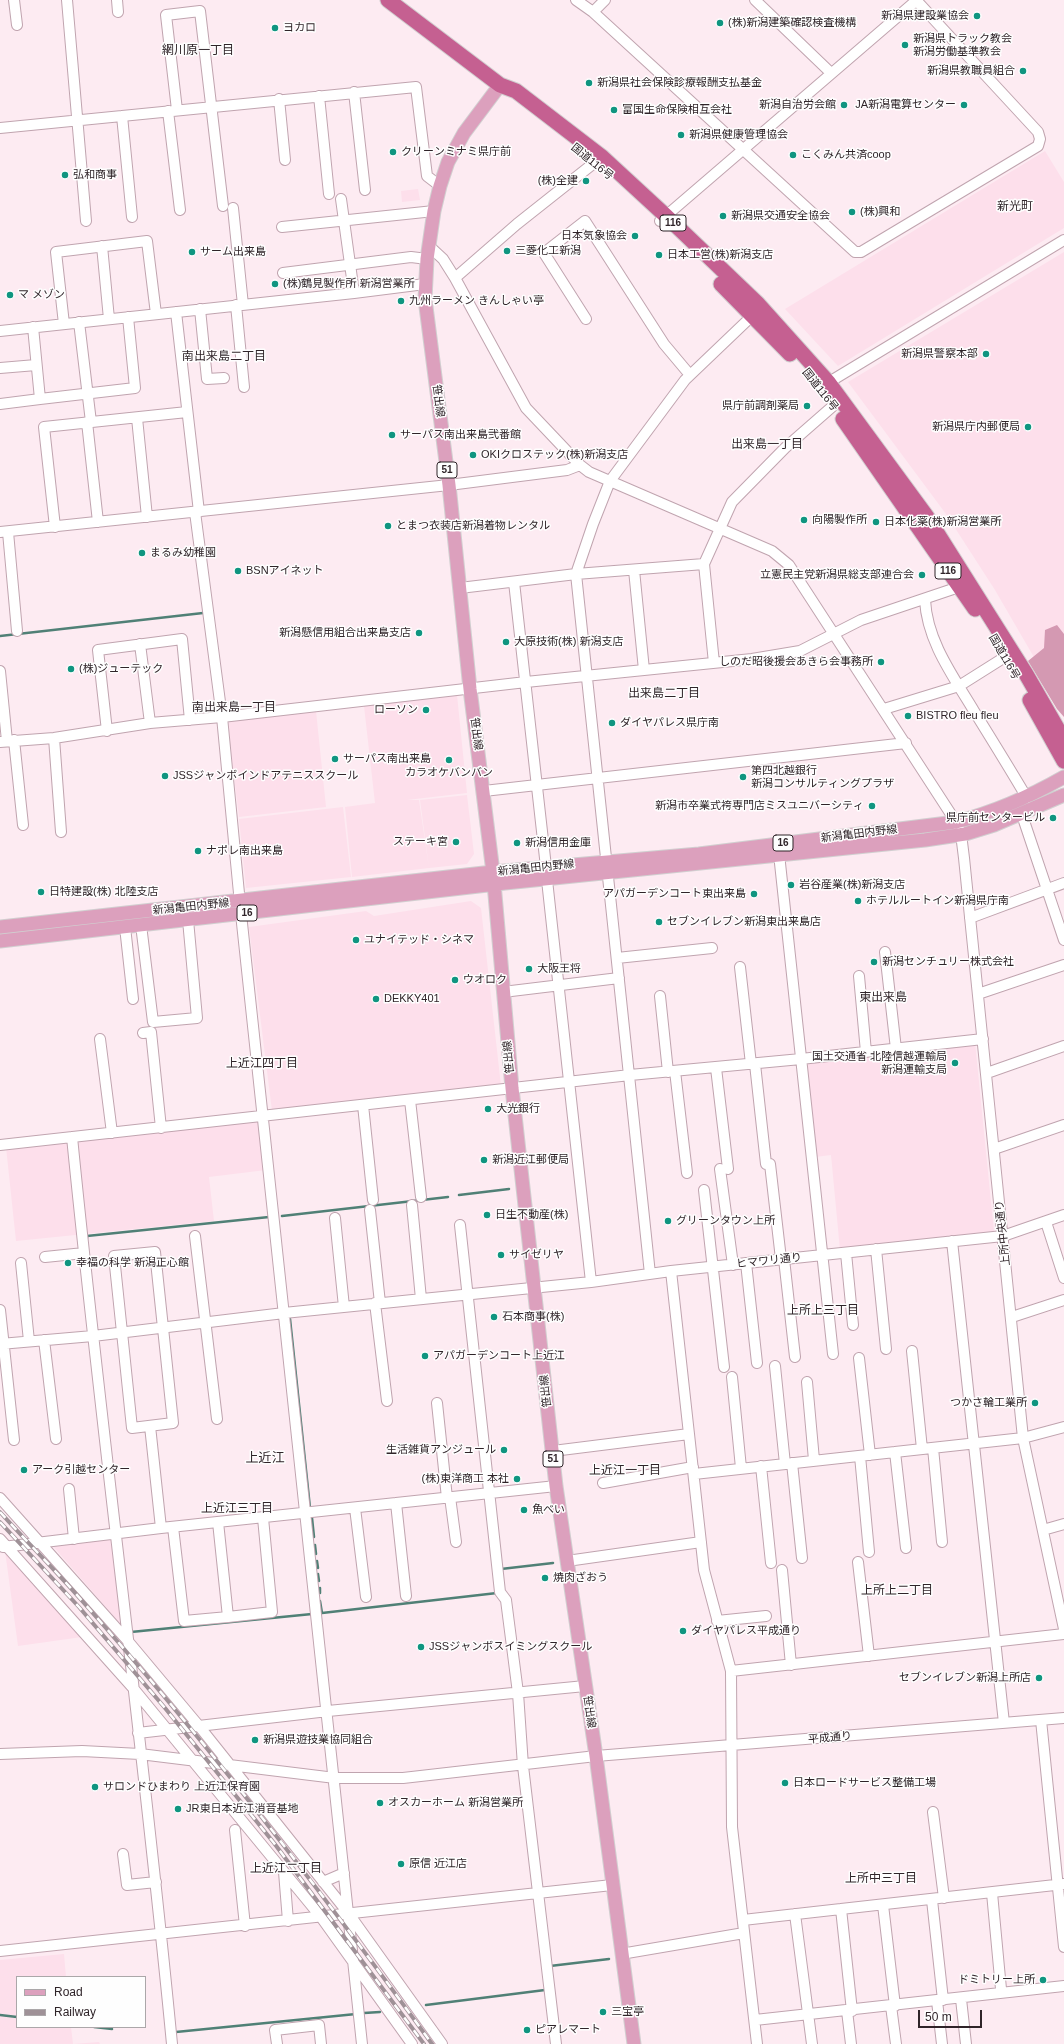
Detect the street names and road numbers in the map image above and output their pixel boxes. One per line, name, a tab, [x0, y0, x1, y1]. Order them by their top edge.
street label: 国道116号	[568, 141, 616, 183]
road number: 116	[660, 215, 686, 231]
street label: 国道116号	[799, 366, 841, 414]
street label: 笹出線	[429, 384, 447, 418]
road number: 51	[437, 462, 457, 478]
road number: 116	[935, 563, 961, 579]
street label: 国道116号	[986, 632, 1022, 682]
street label: 笹出線	[467, 717, 485, 751]
street label: 新潟亀田内野線	[820, 823, 898, 845]
road number: 16	[773, 835, 793, 851]
street label: 新潟亀田内野線	[497, 857, 575, 879]
street label: 新潟亀田内野線	[152, 896, 230, 918]
road number: 16	[237, 905, 257, 921]
street label: 笹出線	[501, 1040, 517, 1074]
street label: 上所中央通り	[993, 1199, 1013, 1267]
street label: ヒマワリ通り	[735, 1251, 803, 1271]
street label: 笹出線	[538, 1374, 554, 1408]
road number: 51	[543, 1451, 563, 1467]
street label: 笹出線	[580, 1695, 598, 1729]
street label: 平成通り	[808, 1730, 852, 1746]

